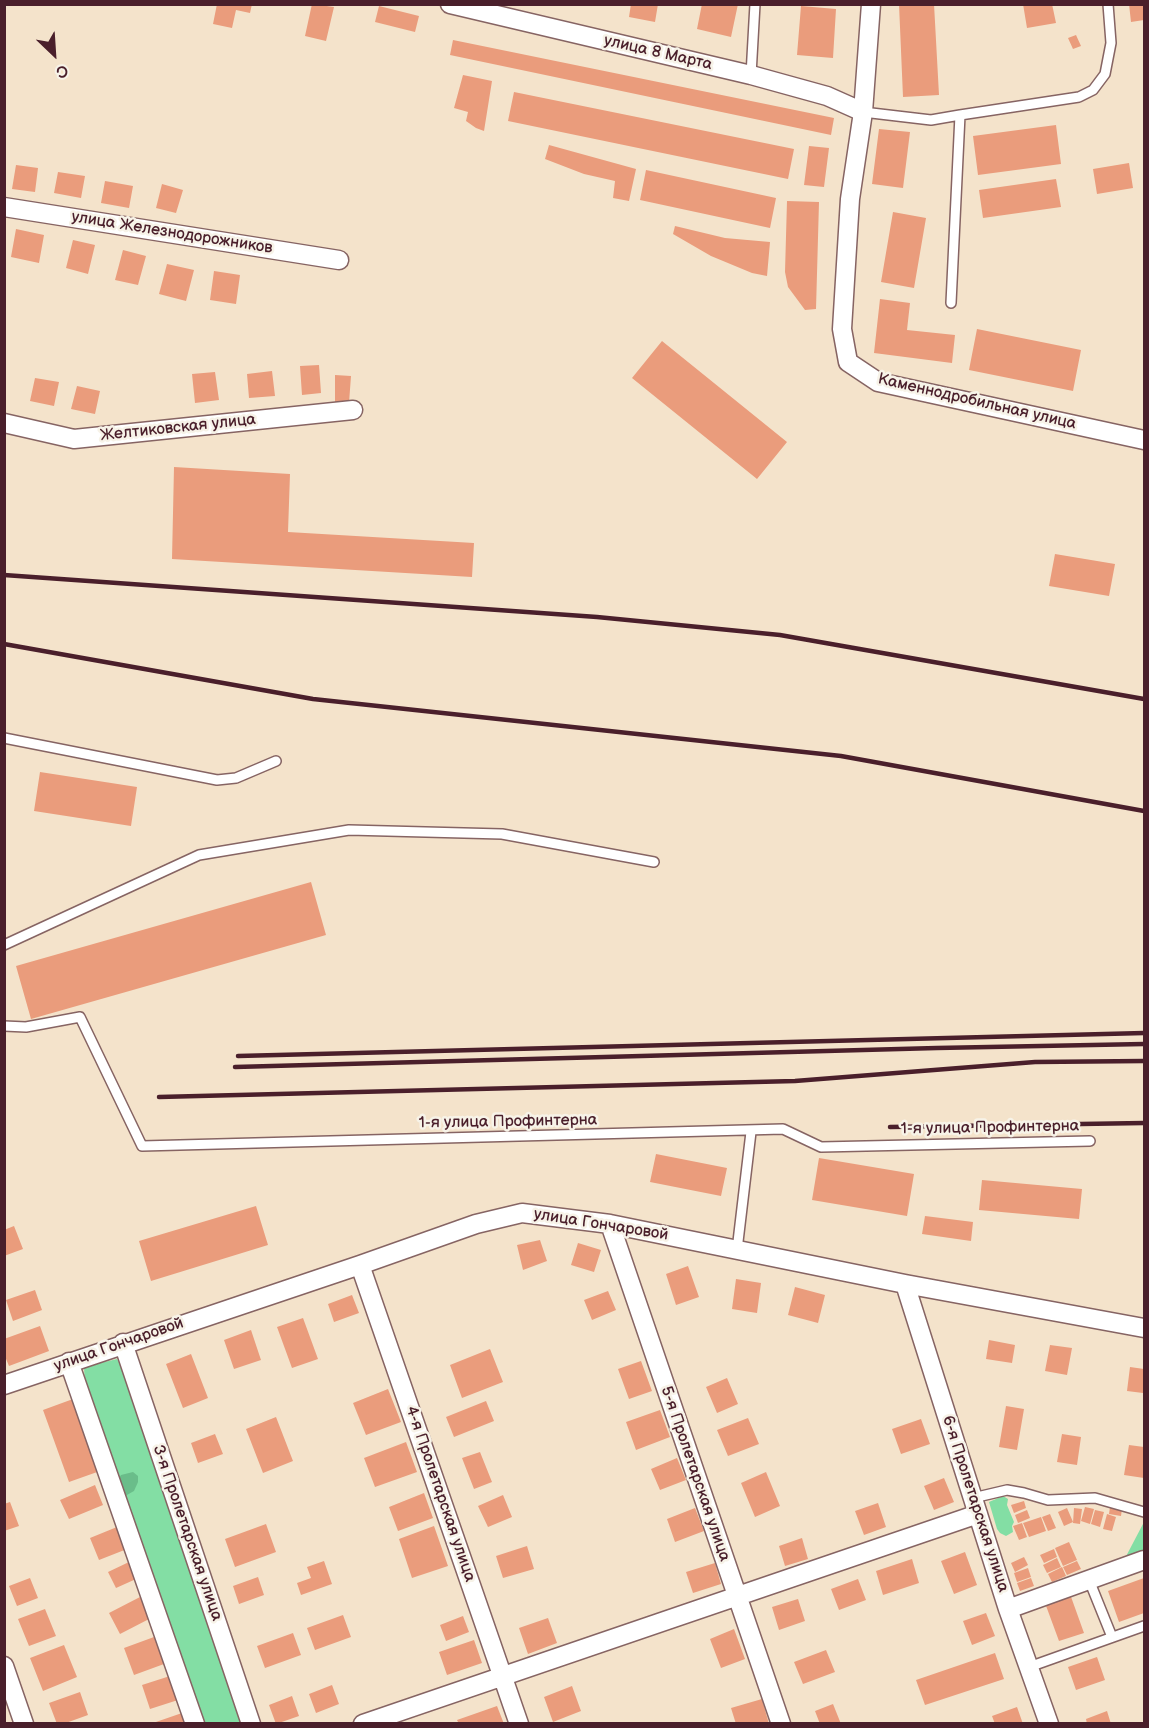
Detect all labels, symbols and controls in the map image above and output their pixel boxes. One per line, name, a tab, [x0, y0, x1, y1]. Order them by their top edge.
north arrow	[24, 24, 84, 84]
street label: улица 8 Марта	[602, 31, 714, 75]
text: С	[53, 60, 71, 82]
street label: улица Железнодорожников	[70, 208, 274, 258]
street label: Каменнодробильная улица	[876, 370, 1078, 434]
street label: Желтиковская улица	[99, 410, 257, 446]
street label: 1-я улица Профинтерна	[419, 1111, 597, 1133]
street label: 1-я улица Профинтерна	[901, 1117, 1079, 1139]
street label: улица Гончаровой	[532, 1205, 670, 1245]
street label: улица Гончаровой	[52, 1314, 186, 1376]
street label: 5-я Пролетарская улица	[656, 1384, 734, 1564]
street label: 4-я Пролетарская улица	[401, 1404, 479, 1584]
street label: 6-я Пролетарская улица	[937, 1413, 1013, 1595]
street label: 3-я Пролетарская улица	[148, 1443, 226, 1623]

